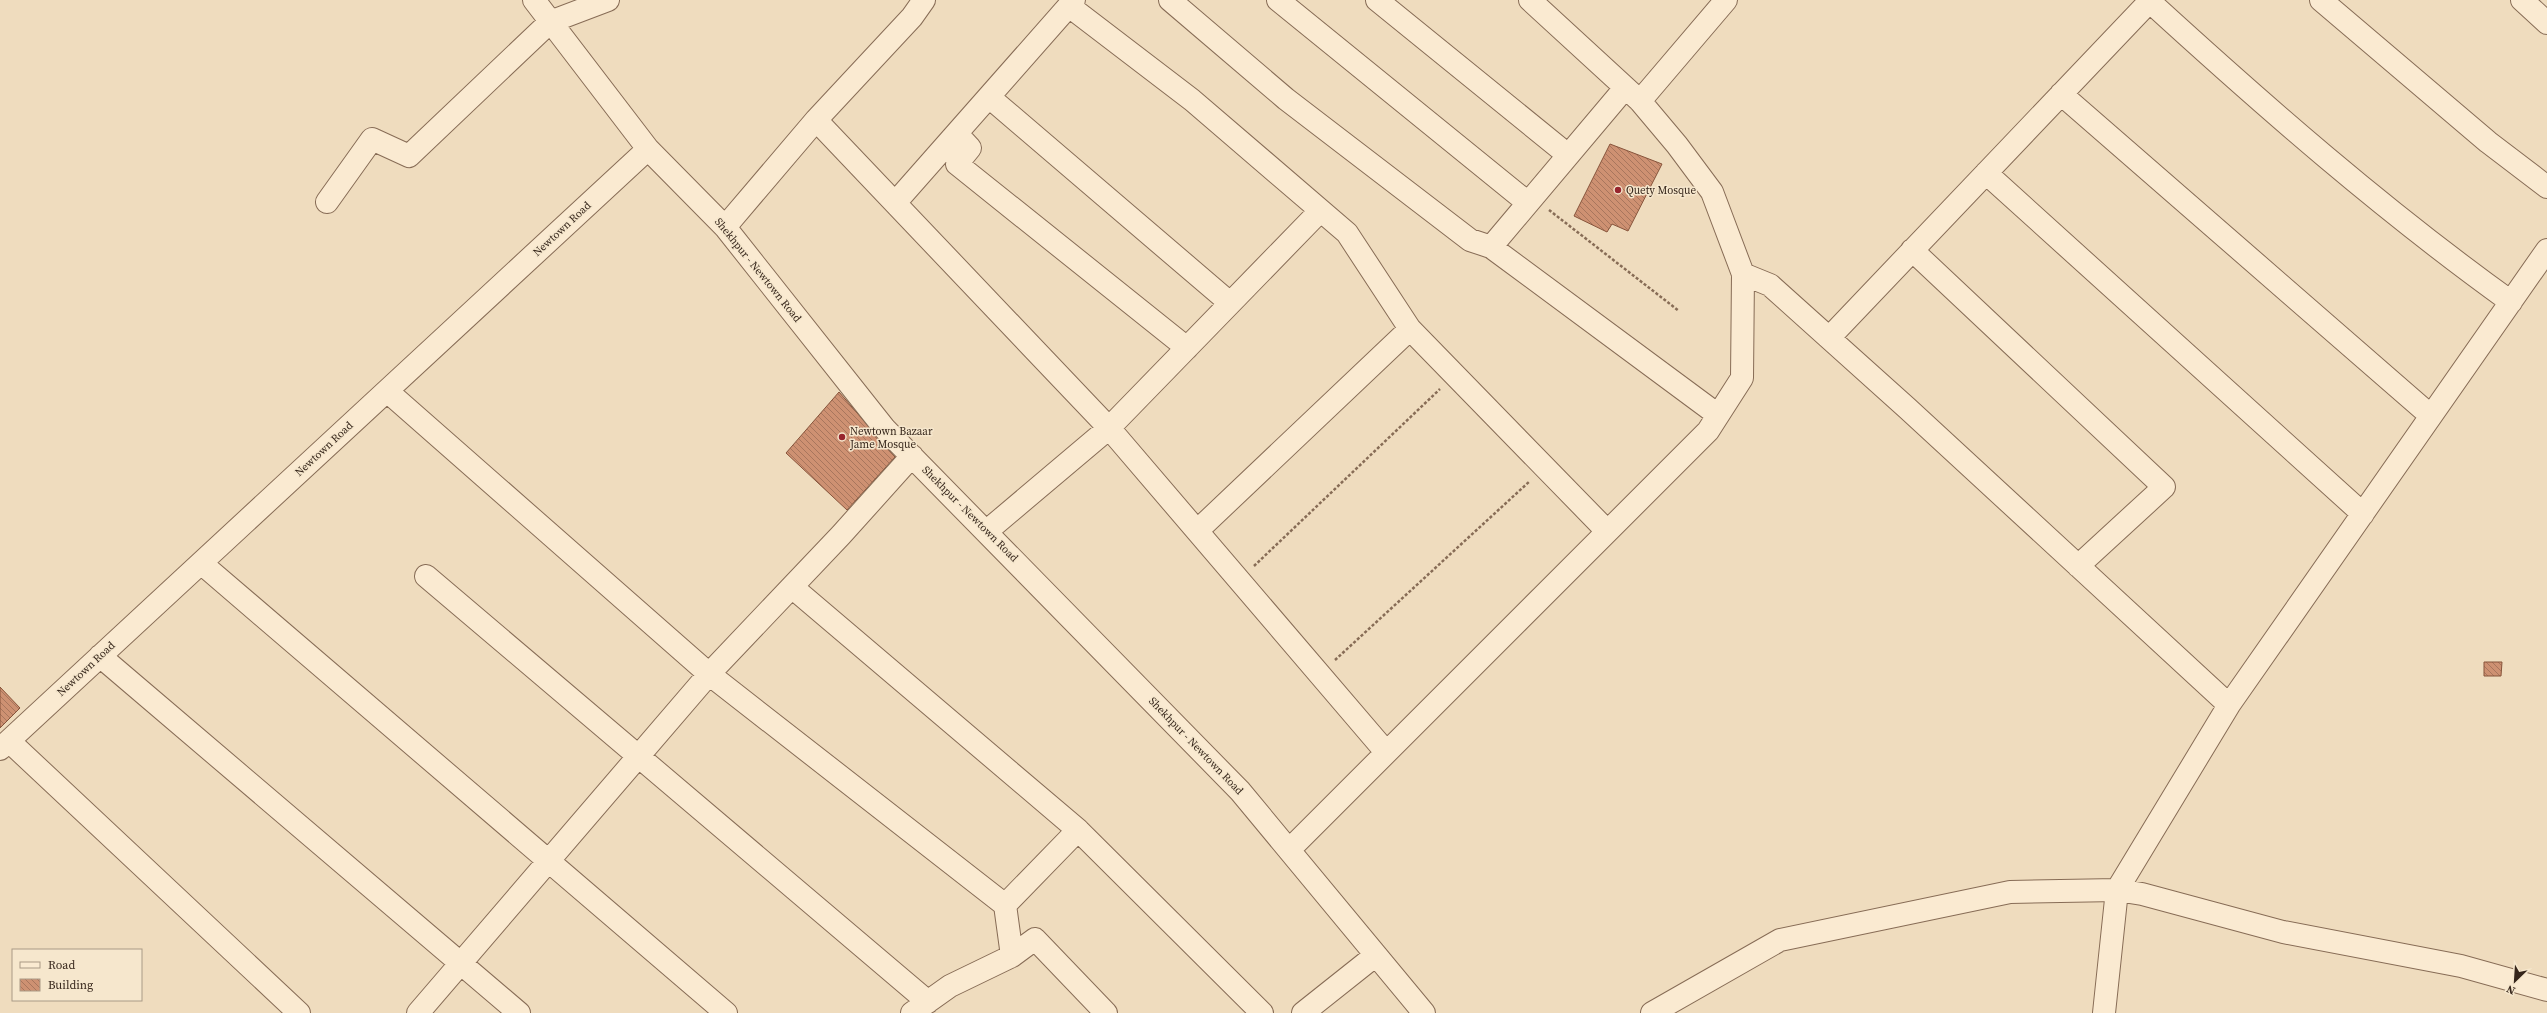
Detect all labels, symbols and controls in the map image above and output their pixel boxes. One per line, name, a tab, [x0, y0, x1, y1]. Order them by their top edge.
place label: Quety Mosque	[1626, 183, 1696, 198]
marker: Quety Mosque	[1613, 185, 1623, 195]
street label: Newtown Road	[530, 198, 595, 260]
street label: Shekhpur - Newtown Road	[711, 215, 805, 326]
street label: Newtown Road	[292, 418, 357, 480]
place label: Newtown Bazaar Jame Mosque	[849, 424, 933, 452]
marker: Newtown Bazaar Jame Mosque	[837, 432, 847, 442]
street label: Shekhpur - Newtown Road	[919, 463, 1022, 566]
street label: Newtown Road	[54, 638, 119, 700]
street label: Shekhpur - Newtown Road	[1145, 694, 1247, 799]
legend	[12, 949, 142, 1001]
text: Road	[48, 957, 75, 973]
north arrow	[2495, 961, 2535, 1001]
text: Building	[48, 977, 93, 993]
text: N	[2504, 981, 2518, 998]

